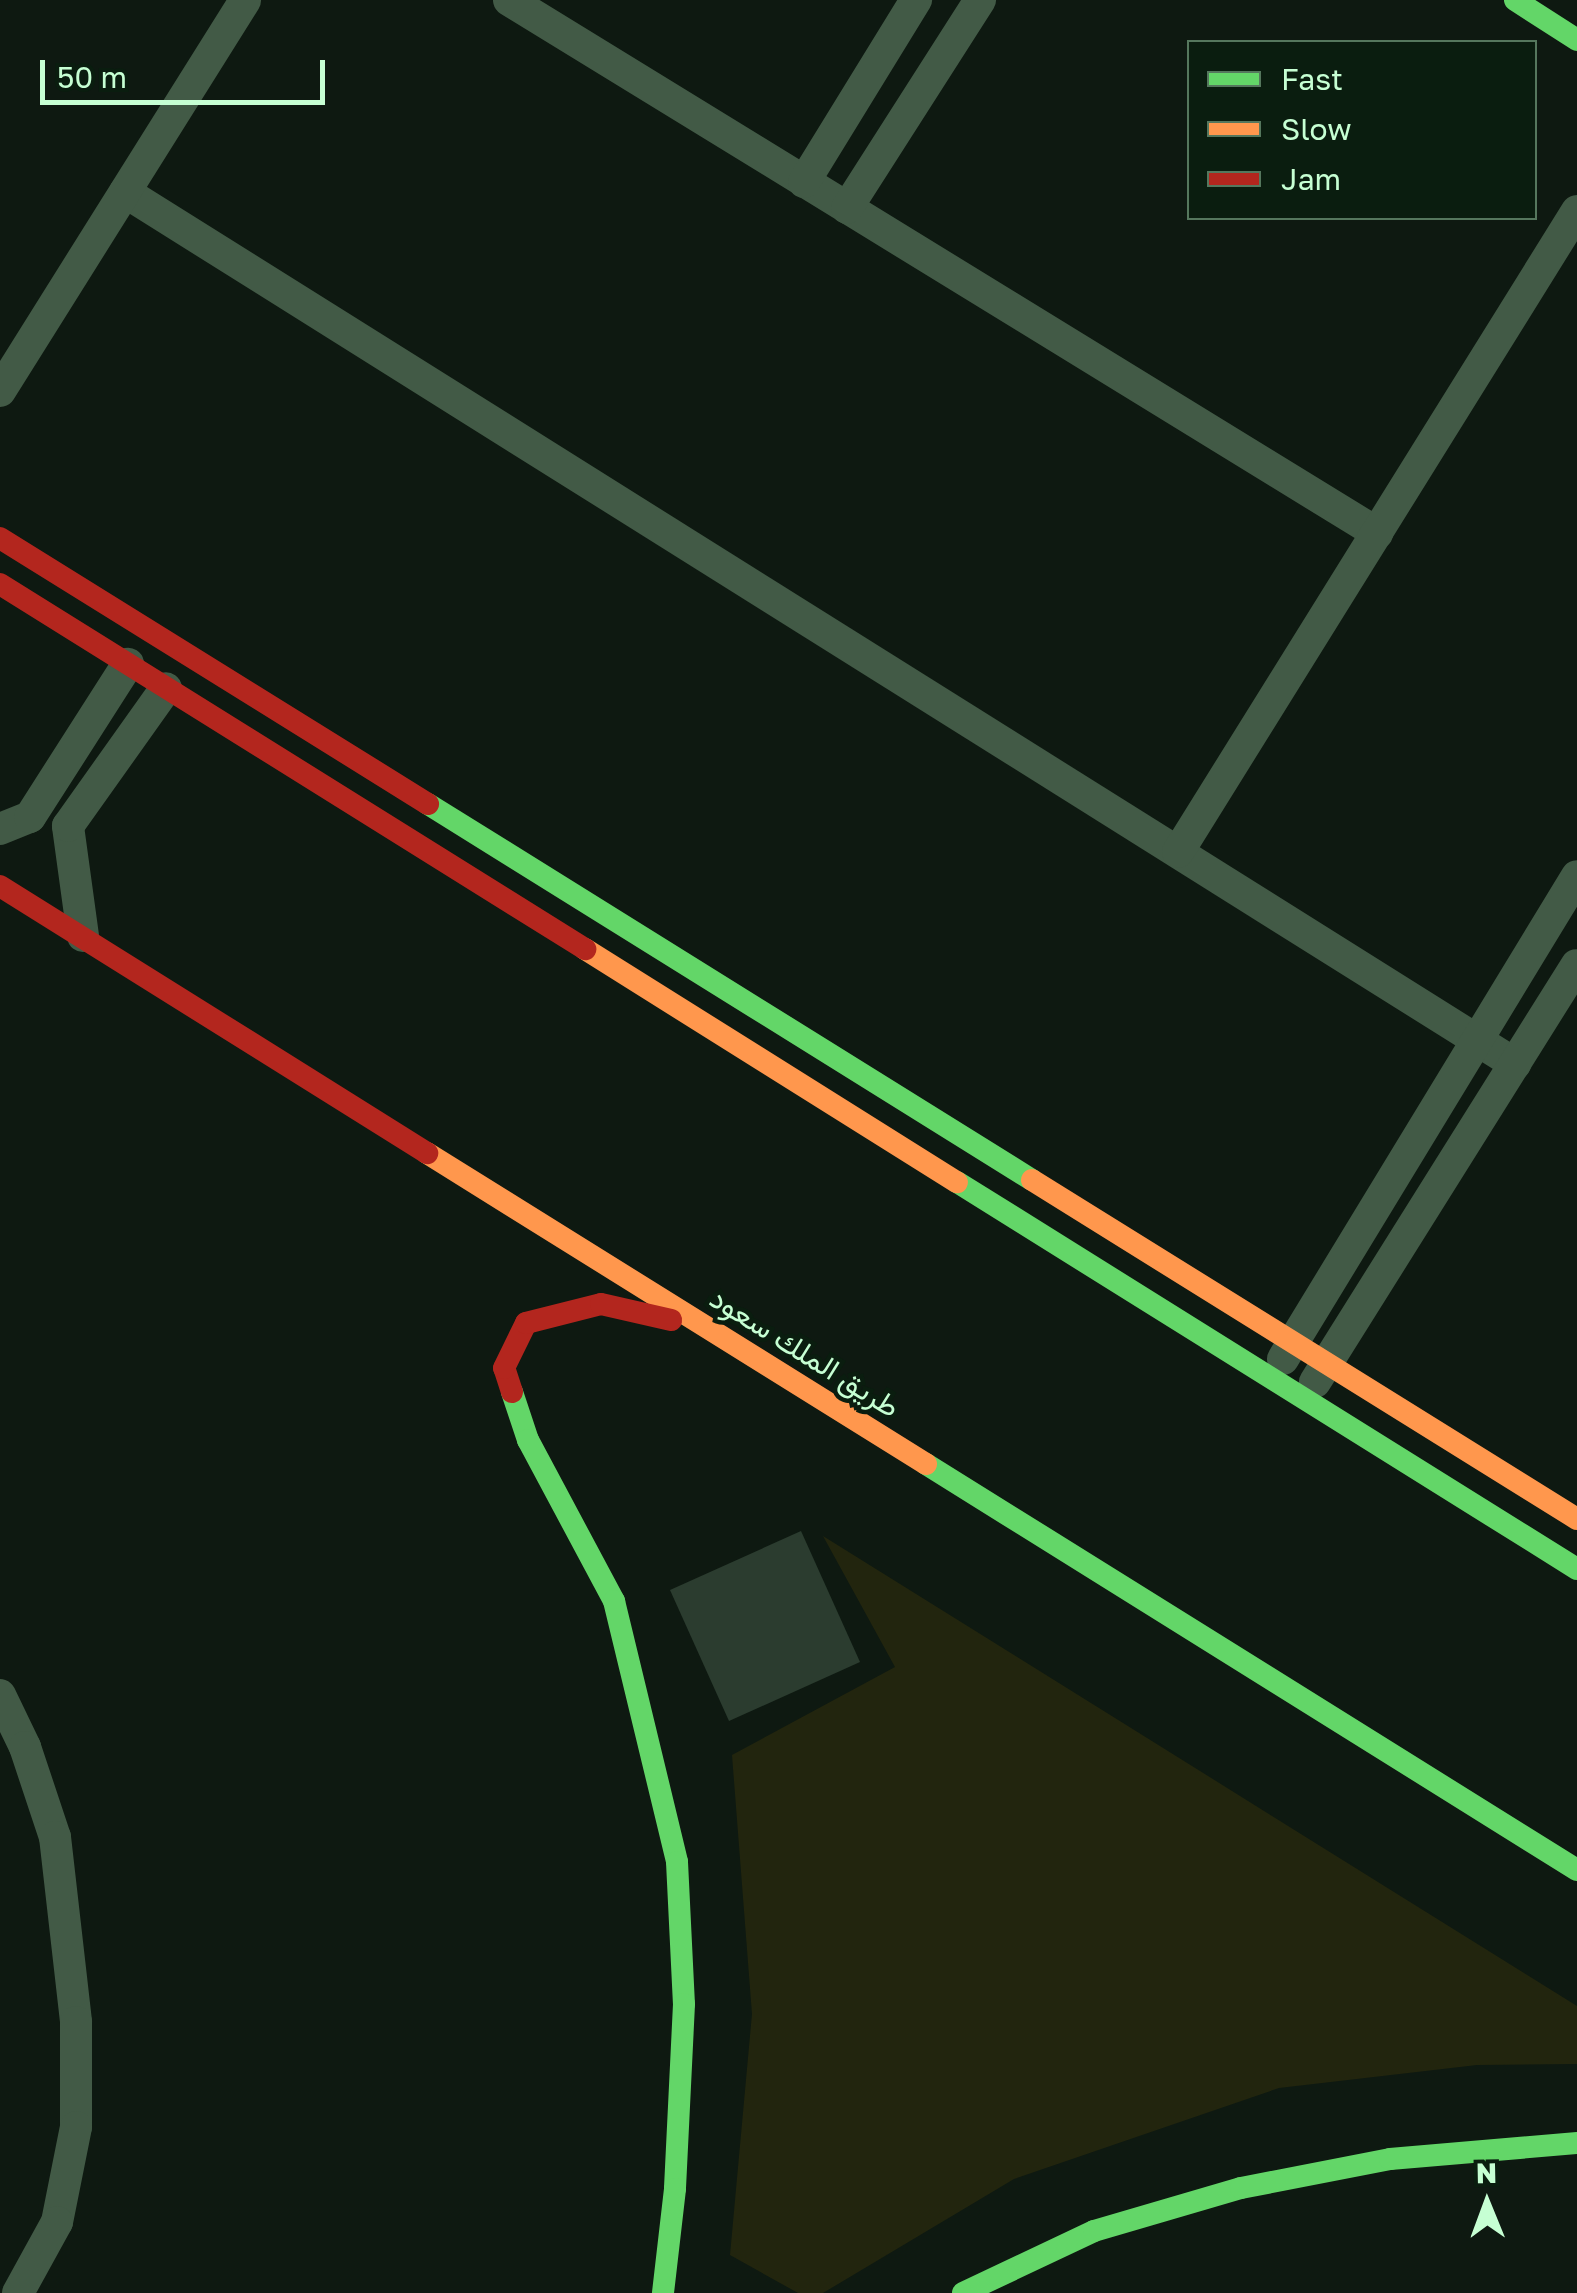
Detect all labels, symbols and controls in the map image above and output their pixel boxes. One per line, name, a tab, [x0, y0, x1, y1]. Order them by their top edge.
scale bar	[45, 40, 330, 102]
legend	[1187, 40, 1537, 220]
text: 50 m	[57, 59, 127, 95]
text: Fast	[1281, 61, 1343, 97]
text: Slow	[1281, 111, 1352, 147]
text: Jam	[1281, 161, 1341, 197]
street label: طريق الملك سعود	[704, 1279, 906, 1425]
north arrow	[1437, 2153, 1537, 2253]
text: N	[1476, 2156, 1497, 2189]

